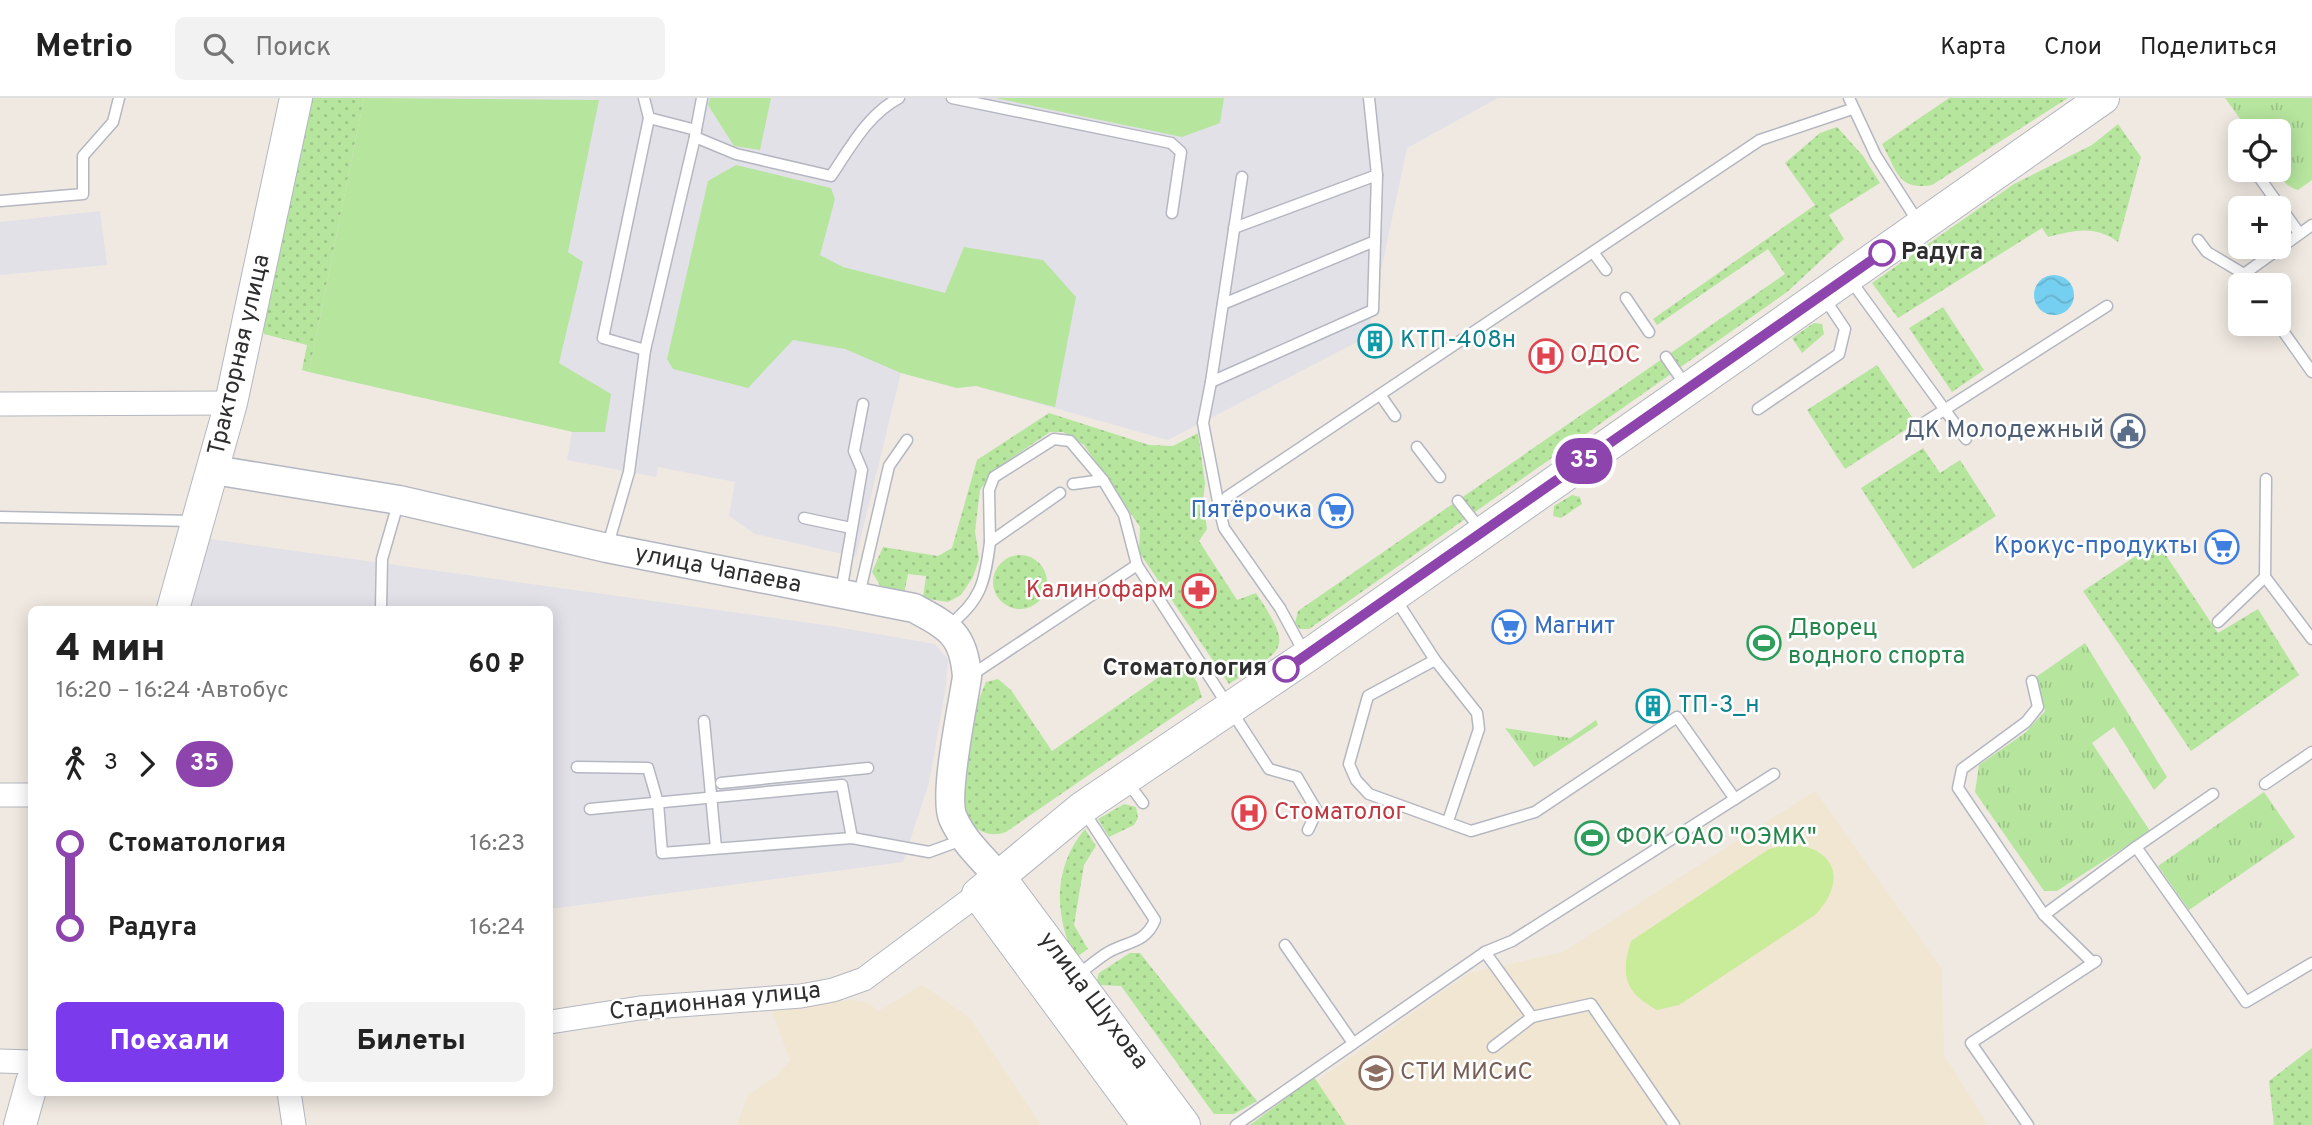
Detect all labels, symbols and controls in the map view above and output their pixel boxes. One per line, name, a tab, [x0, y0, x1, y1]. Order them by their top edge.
search box	[175, 17, 665, 80]
text: Metrio	[35, 27, 133, 69]
icon: search	[199, 29, 237, 67]
text: Поиск	[255, 32, 331, 65]
text: Карта	[1940, 33, 2006, 63]
text: Слои	[2044, 33, 2102, 63]
text: Поделиться	[2140, 33, 2277, 63]
map controls	[2228, 119, 2291, 336]
button: locate	[2228, 119, 2291, 182]
button: +	[2228, 196, 2291, 259]
place label: Радуга	[1901, 238, 1983, 268]
marker: Радуга	[1869, 240, 1895, 266]
street label: Тракторная улица	[202, 252, 278, 458]
button: −	[2228, 273, 2291, 336]
building icon: КТП-408н	[1356, 322, 1394, 360]
place label: КТП-408н	[1400, 326, 1516, 356]
hospital icon: ОДОС	[1527, 337, 1565, 375]
place label: ОДОС	[1570, 341, 1641, 371]
public building icon: ДК Молодежный	[2109, 412, 2147, 450]
place label: ДК Молодежный	[1904, 416, 2104, 446]
line badge: 35	[1552, 438, 1616, 484]
text: 35	[1569, 446, 1599, 476]
supermarket icon: Пятёрочка	[1317, 492, 1355, 530]
place label: Пятёрочка	[1191, 496, 1312, 526]
supermarket icon: Крокус-продукты	[2203, 528, 2241, 566]
place label: Крокус-продукты	[1994, 532, 2198, 562]
street label: улица Чапаева	[632, 539, 804, 601]
pharmacy icon: Калинофарм	[1180, 572, 1218, 610]
place label: Калинофарм	[1026, 576, 1174, 606]
supermarket icon: Магнит	[1490, 608, 1528, 646]
place label: Магнит	[1534, 612, 1615, 642]
place label: Дворец водного спорта	[1788, 614, 1965, 672]
sports icon: Дворец водного спорта	[1745, 624, 1783, 662]
text: 4 мин	[56, 626, 165, 675]
text: 60 ₽	[468, 649, 525, 682]
place label: Стоматология	[1102, 654, 1267, 684]
marker: Стоматология	[1273, 656, 1299, 682]
text: 16:20 – 16:24 · Автобус	[56, 677, 289, 706]
building icon: ТП-3_н	[1634, 687, 1672, 725]
place label: ТП-3_н	[1678, 691, 1760, 721]
icon: walk	[56, 745, 94, 783]
icon: forward	[128, 745, 166, 783]
text: 3	[104, 749, 118, 778]
text: 35	[190, 749, 219, 779]
hospital icon: Стоматолог	[1230, 794, 1268, 832]
place label: Стоматолог	[1274, 798, 1406, 828]
sports icon: ФОК ОАО "ОЭМК"	[1573, 819, 1611, 857]
place label: ФОК ОАО "ОЭМК"	[1616, 823, 1817, 853]
text: Стоматология	[108, 828, 286, 861]
text: 16:23	[470, 830, 525, 859]
text: Радуга	[108, 912, 197, 945]
text: 16:24	[469, 914, 525, 943]
street label: улица Шухова	[1031, 926, 1155, 1076]
street label: Стадионная улица	[608, 976, 822, 1028]
button: Поехали	[56, 1002, 284, 1082]
button: Билеты	[298, 1002, 525, 1082]
school or university icon: СТИ МИСиС	[1357, 1054, 1395, 1092]
place label: СТИ МИСиС	[1400, 1058, 1533, 1088]

